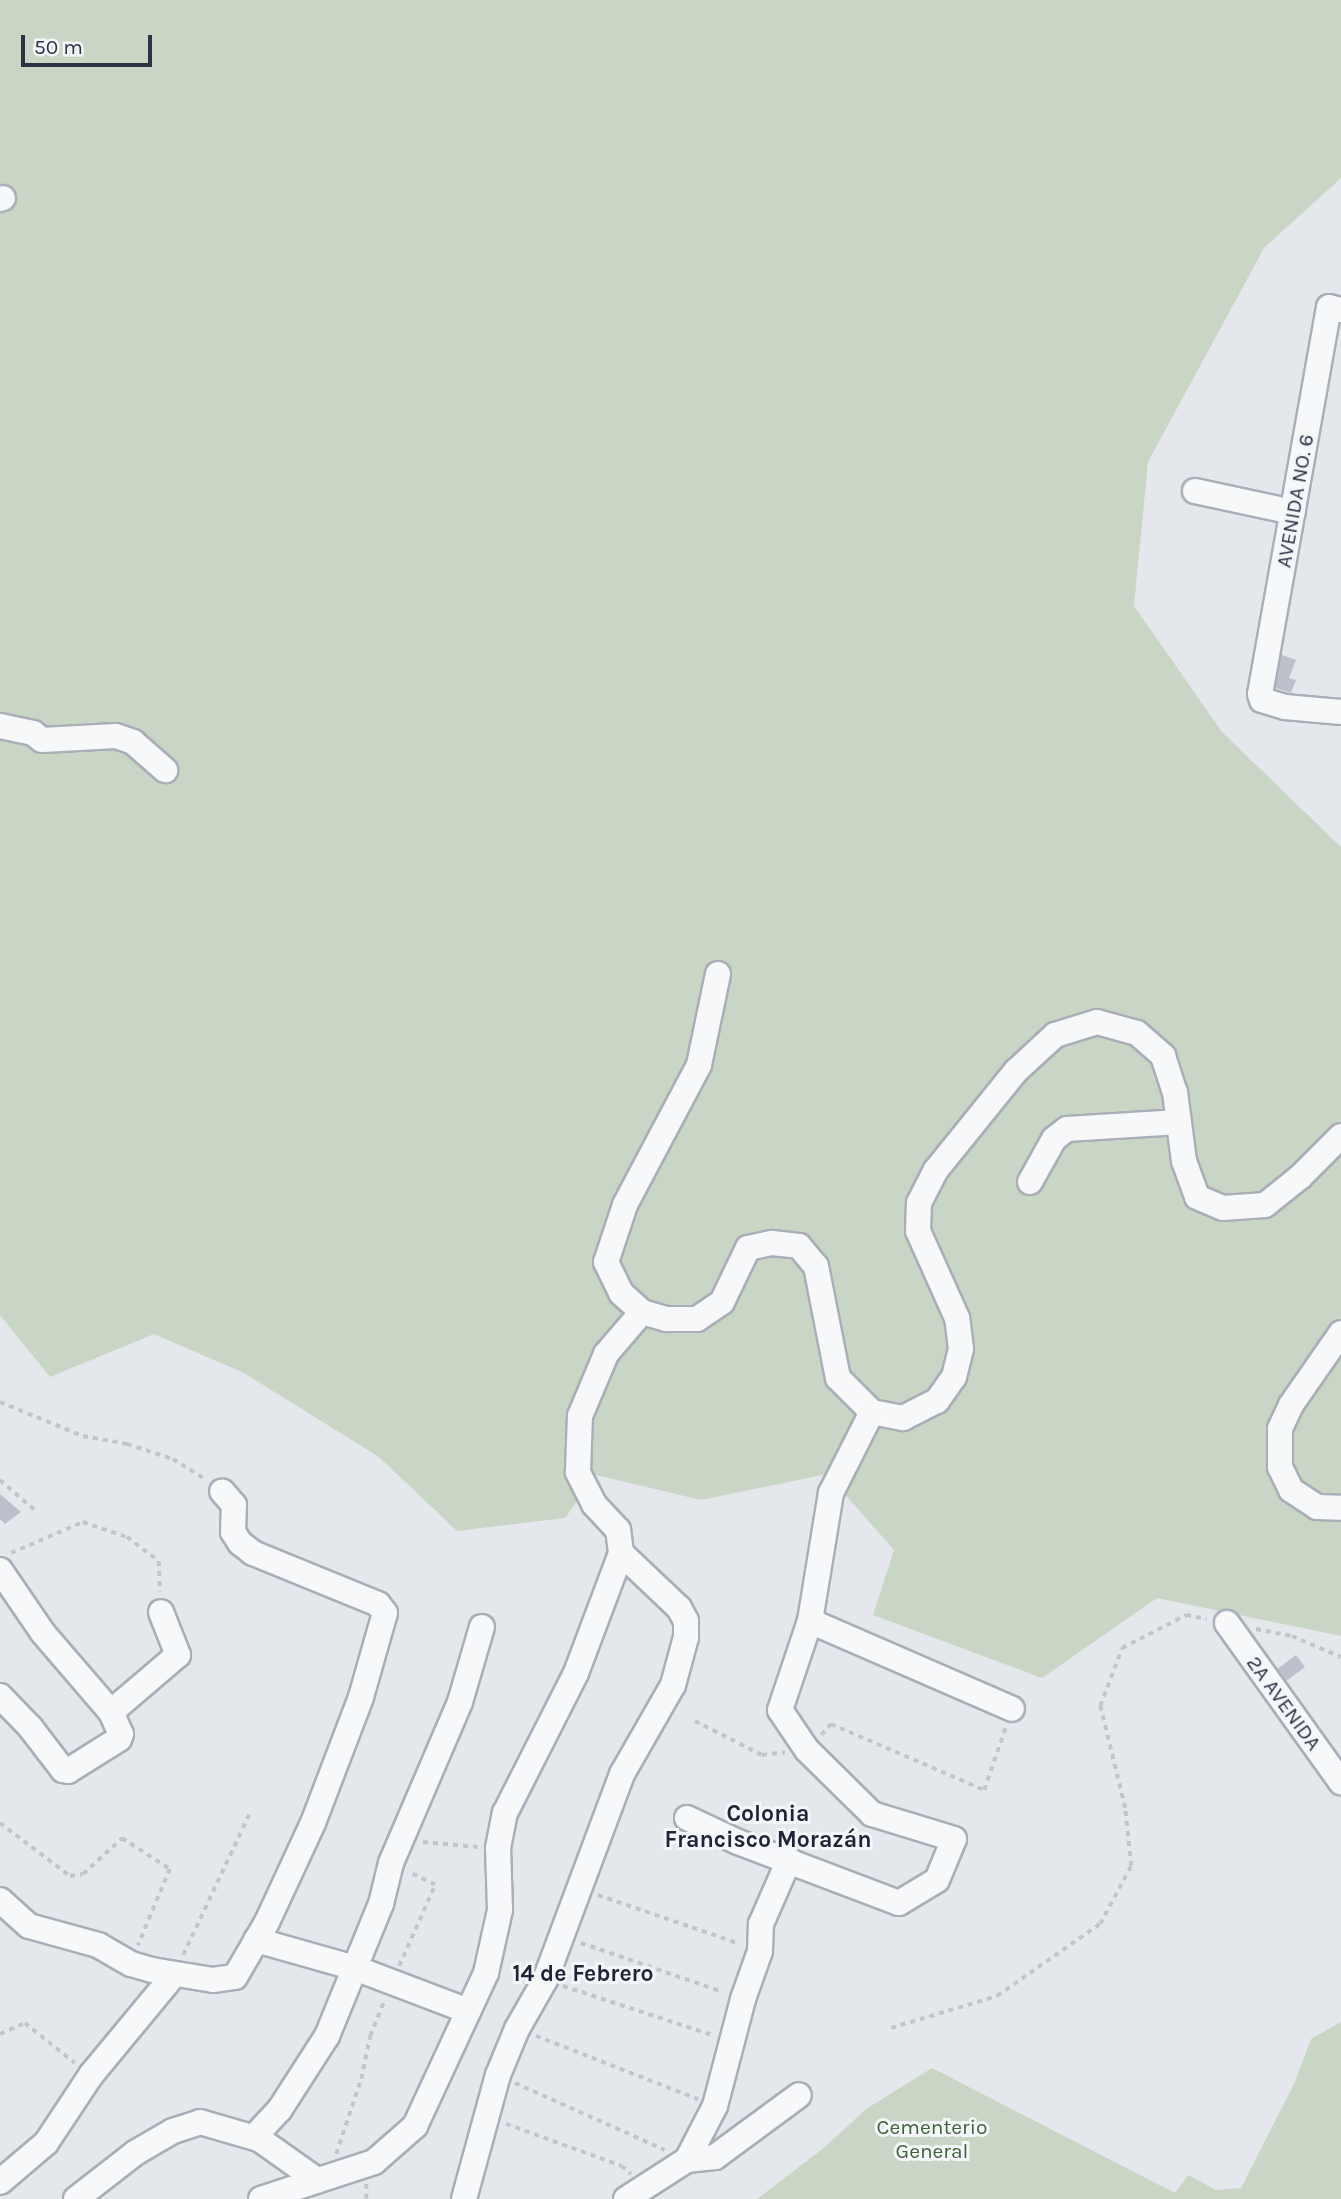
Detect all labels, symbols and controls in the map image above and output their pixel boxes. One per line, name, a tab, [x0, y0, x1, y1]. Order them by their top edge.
scale bar	[24, 21, 156, 65]
text: 50 m	[34, 35, 83, 59]
street label: AVENIDA NO. 6	[1271, 432, 1319, 570]
street label: 2A AVENIDA	[1241, 1651, 1327, 1755]
district label: Colonia Francisco Morazán	[664, 1800, 872, 1854]
district label: 14 de Febrero	[512, 1960, 654, 1988]
park label: Cementerio General	[877, 2114, 987, 2164]

